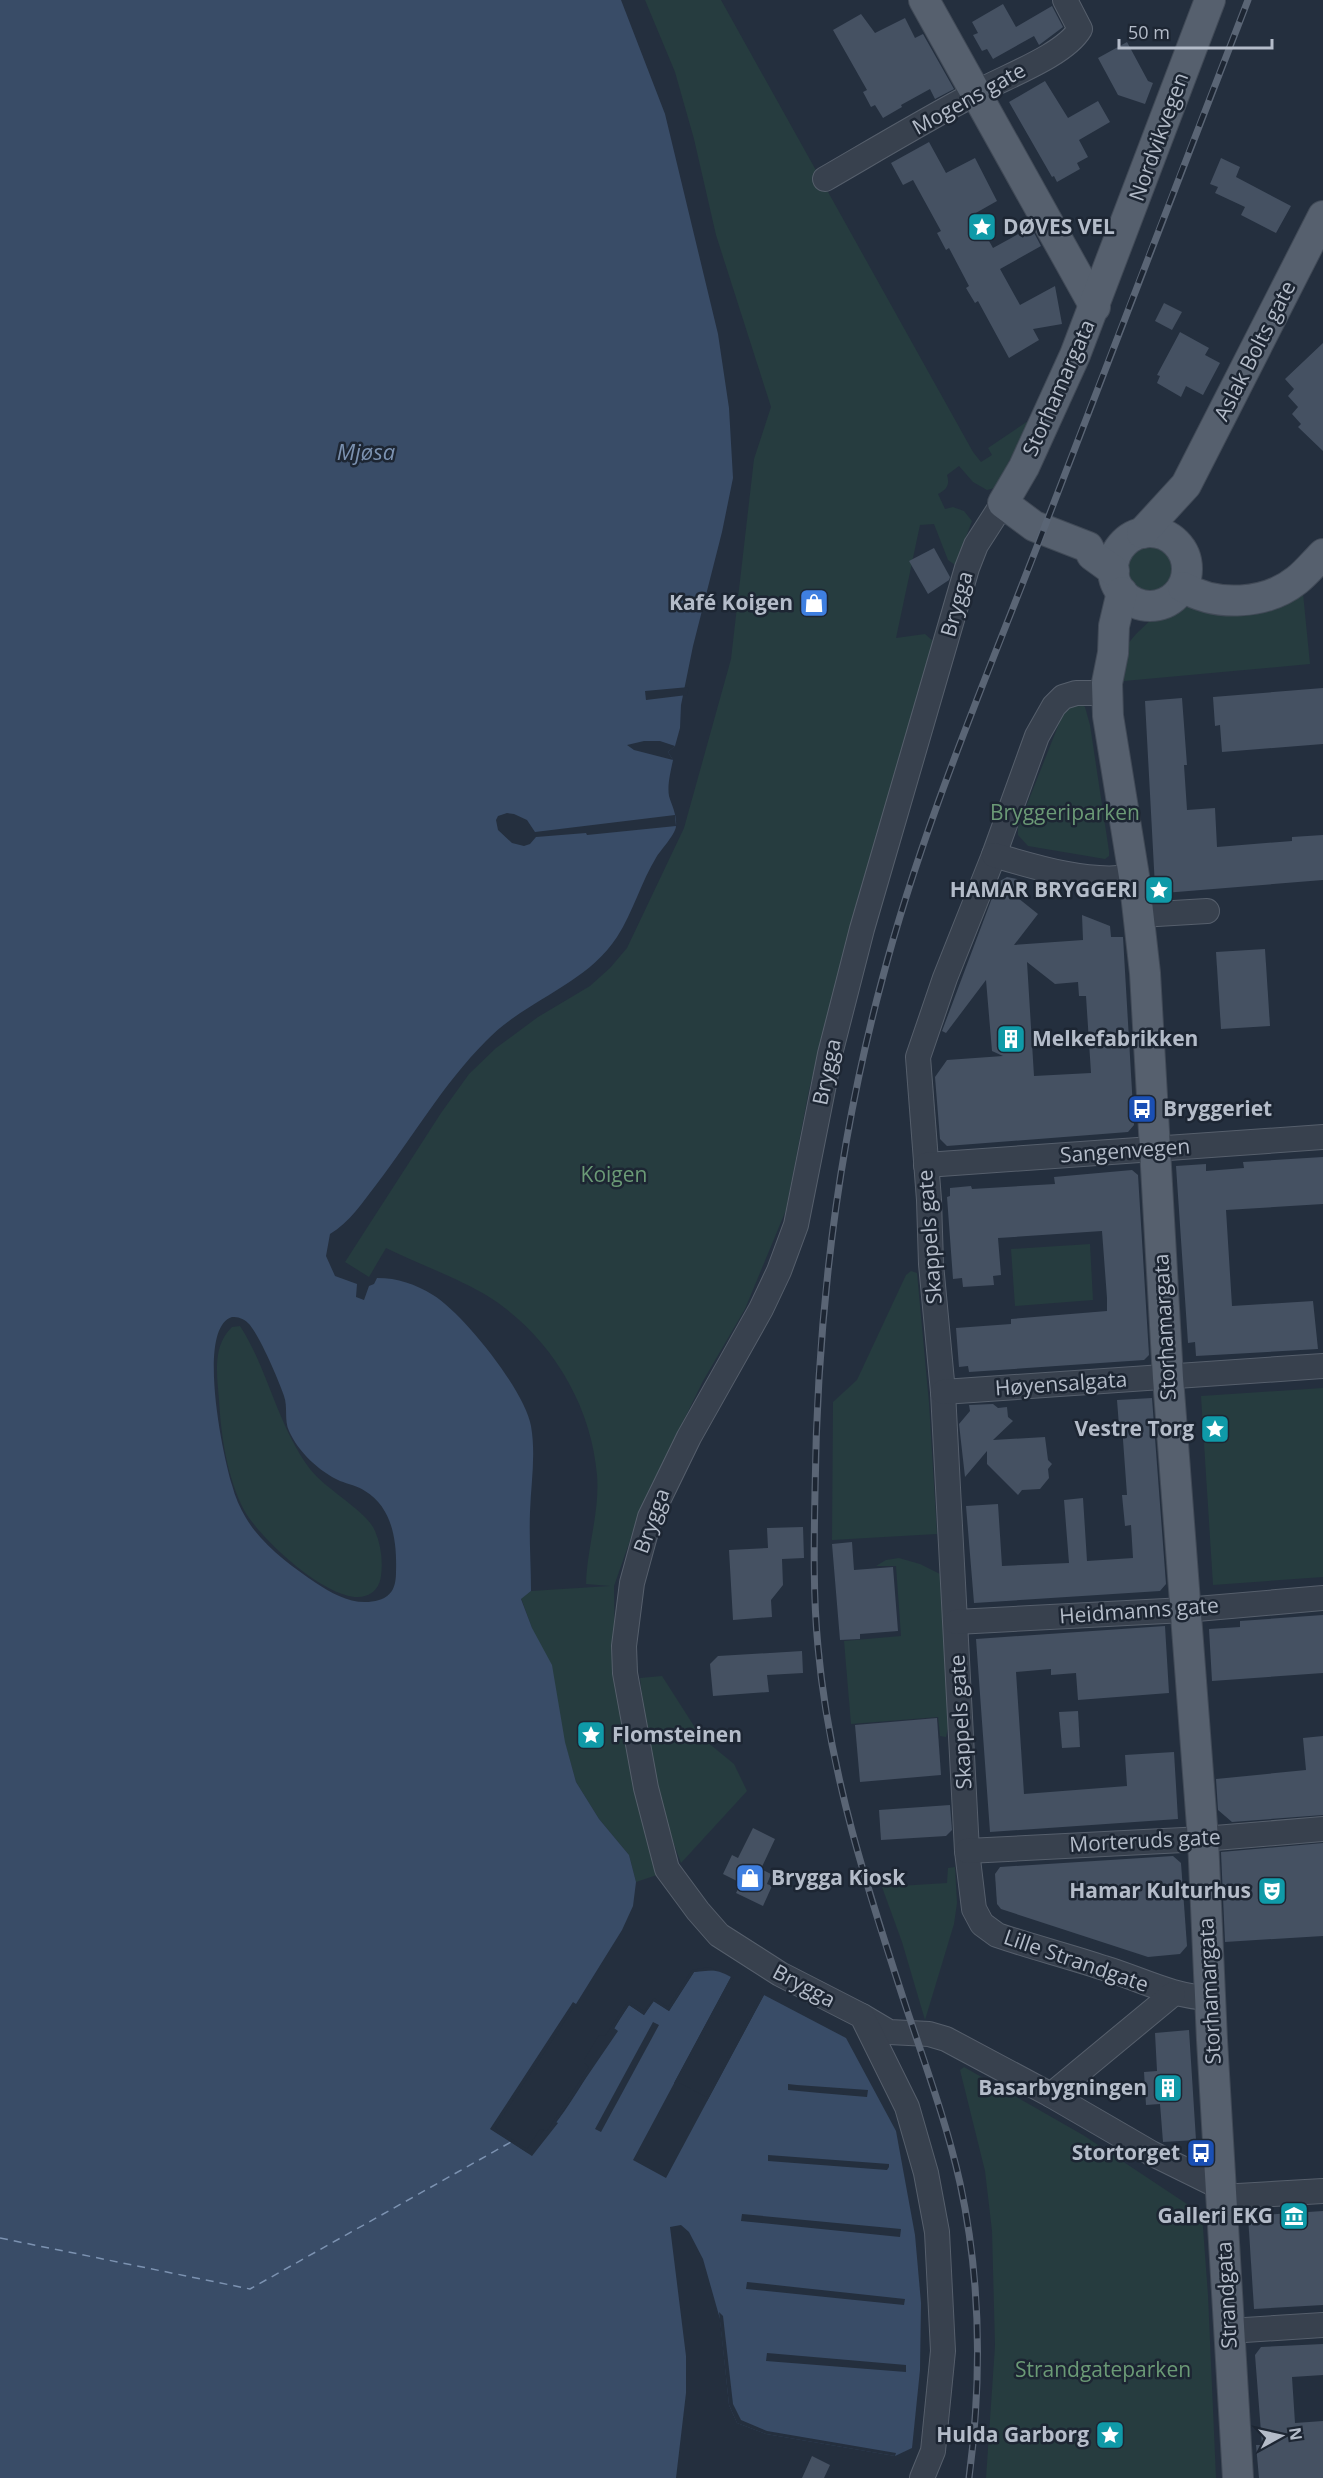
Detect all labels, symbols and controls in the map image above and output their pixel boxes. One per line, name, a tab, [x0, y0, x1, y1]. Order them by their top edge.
scale bar	[1119, 12, 1272, 50]
text: 50 m	[1128, 20, 1170, 44]
street label: Mogens gate	[907, 55, 1030, 141]
street label: Nordvikvegen	[1122, 68, 1194, 205]
place icon: DØVES VEL	[966, 211, 998, 243]
place label: DØVES VEL	[1003, 212, 1115, 240]
street label: Aslak Bolts gate	[1207, 276, 1301, 425]
street label: Storhamargata	[1015, 315, 1101, 460]
water label: Mjøsa	[337, 436, 395, 466]
street label: Brygga	[933, 568, 979, 640]
shop icon: Kafé Koigen	[798, 587, 830, 619]
place label: Kafé Koigen	[669, 588, 793, 616]
park label: Bryggeriparken	[990, 798, 1140, 826]
place icon: HAMAR BRYGGERI	[1143, 874, 1175, 906]
place label: HAMAR BRYGGERI	[950, 875, 1138, 903]
building icon: Melkefabrikken	[995, 1023, 1027, 1055]
place label: Melkefabrikken	[1032, 1024, 1198, 1052]
street label: Brygga	[805, 1036, 847, 1108]
bus stop icon: Bryggeriet	[1126, 1093, 1158, 1125]
place label: Bryggeriet	[1163, 1094, 1272, 1122]
street label: Sangenvegen	[1059, 1131, 1191, 1169]
park label: Koigen	[581, 1160, 647, 1188]
street label: Skappels gate	[910, 1169, 948, 1305]
street label: Storhamargata	[1146, 1253, 1182, 1401]
street label: Høyensalgata	[994, 1364, 1128, 1402]
place icon: Vestre Torg	[1199, 1413, 1231, 1445]
place label: Vestre Torg	[1074, 1414, 1194, 1442]
street label: Brygga	[626, 1484, 676, 1557]
street label: Heidmanns gate	[1058, 1590, 1220, 1630]
street label: Skappels gate	[942, 1654, 978, 1790]
place icon: Flomsteinen	[575, 1719, 607, 1751]
place label: Flomsteinen	[612, 1720, 742, 1748]
street label: Morteruds gate	[1069, 1822, 1221, 1858]
shop icon: Brygga Kiosk	[734, 1862, 766, 1894]
place label: Brygga Kiosk	[771, 1863, 906, 1891]
theatre icon: Hamar Kulturhus	[1256, 1875, 1288, 1907]
place label: Hamar Kulturhus	[1069, 1876, 1251, 1904]
street label: Storhamargata	[1191, 1917, 1227, 2065]
street label: Lille Strandgate	[1000, 1922, 1152, 1998]
street label: Brygga	[768, 1957, 841, 2013]
building icon: Basarbygningen	[1152, 2072, 1184, 2104]
place label: Basarbygningen	[978, 2073, 1147, 2101]
bus stop icon: Stortorget	[1185, 2137, 1217, 2169]
place label: Stortorget	[1072, 2138, 1180, 2166]
museum icon: Galleri EKG	[1278, 2200, 1310, 2232]
place label: Galleri EKG	[1158, 2201, 1273, 2229]
street label: Strandgata	[1209, 2241, 1243, 2349]
park label: Strandgateparken	[1015, 2355, 1191, 2383]
north arrow	[1251, 2406, 1311, 2466]
place icon: Hulda Garborg	[1094, 2419, 1126, 2451]
place label: Hulda Garborg	[936, 2420, 1089, 2448]
text: N	[1284, 2426, 1308, 2442]

